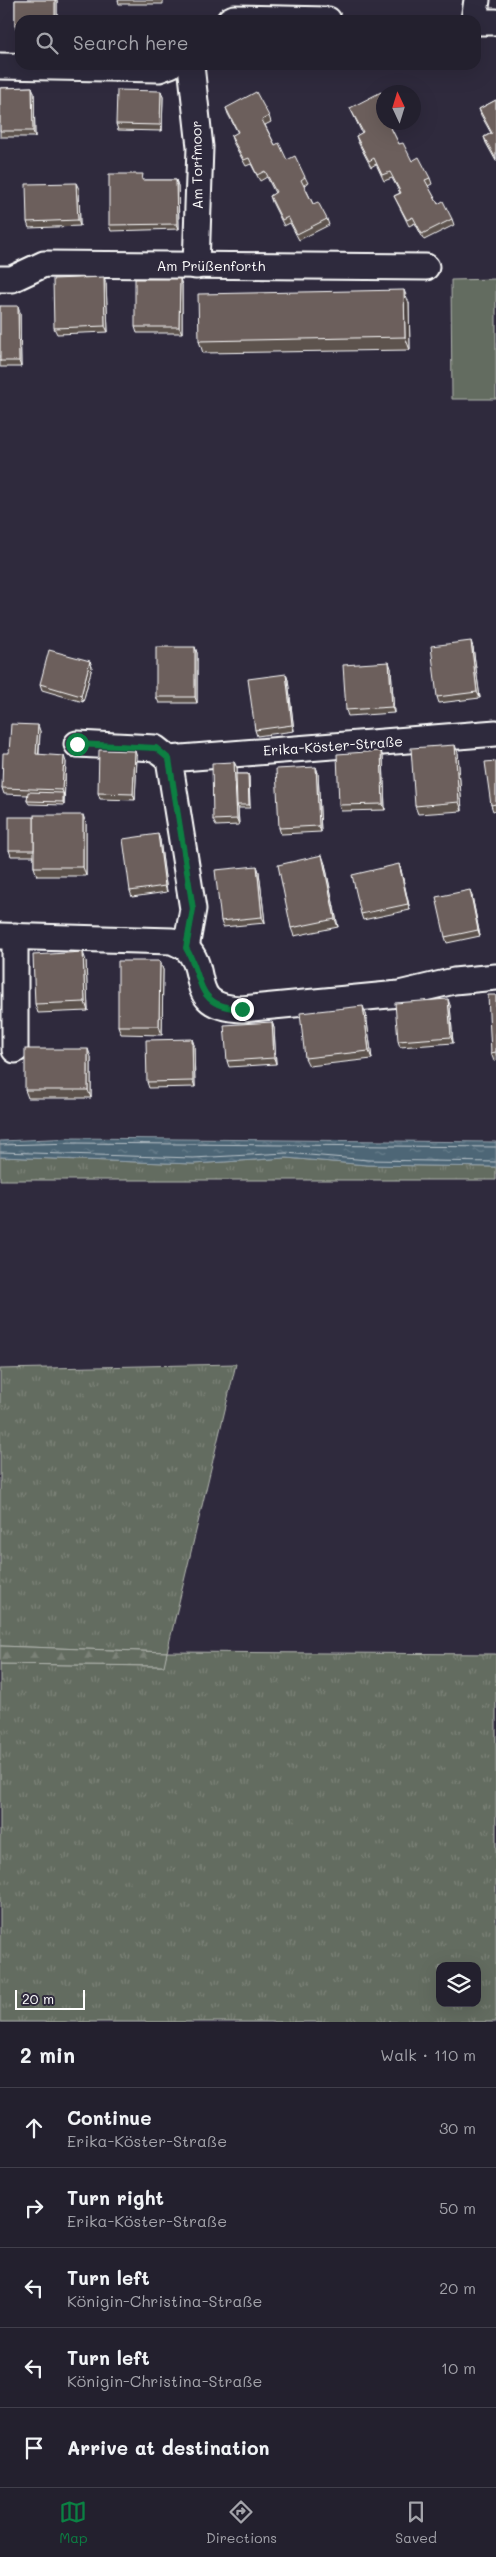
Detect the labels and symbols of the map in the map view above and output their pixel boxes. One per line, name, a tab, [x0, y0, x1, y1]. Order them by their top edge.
north arrow	[376, 85, 421, 130]
street label: Am Torfmoor	[186, 120, 207, 210]
street label: Am Prüßenforth	[157, 256, 265, 275]
street label: Erika-Köster-Straße	[262, 731, 404, 760]
route start	[66, 733, 89, 756]
route end	[231, 998, 254, 1021]
scale bar	[15, 1987, 85, 2010]

